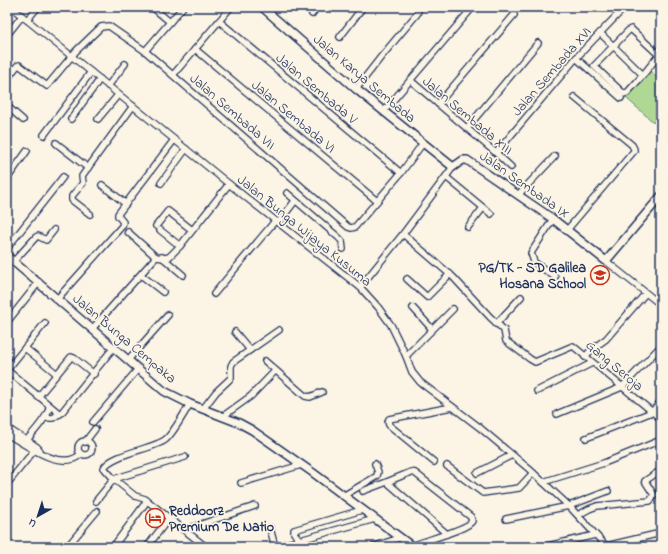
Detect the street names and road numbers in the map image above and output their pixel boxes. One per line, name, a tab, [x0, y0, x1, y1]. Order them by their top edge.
street label: Jalan Sembada XVI	[507, 23, 597, 121]
street label: Jalan Karya Sembada	[307, 30, 420, 129]
street label: Jalan Sembada V	[270, 49, 362, 130]
street label: Jalan Sembada VII	[184, 69, 280, 155]
street label: Jalan Sembada XIII	[417, 72, 517, 160]
street label: Jalan Sembada VI	[246, 75, 340, 159]
street label: Jalan Sembada IX	[475, 146, 574, 224]
street label: Jalan Bunga Wijaya Kusuma	[232, 170, 376, 293]
street label: Jalan Bunga Cempaka	[67, 289, 181, 390]
street label: Gang Seroja	[580, 336, 648, 397]

